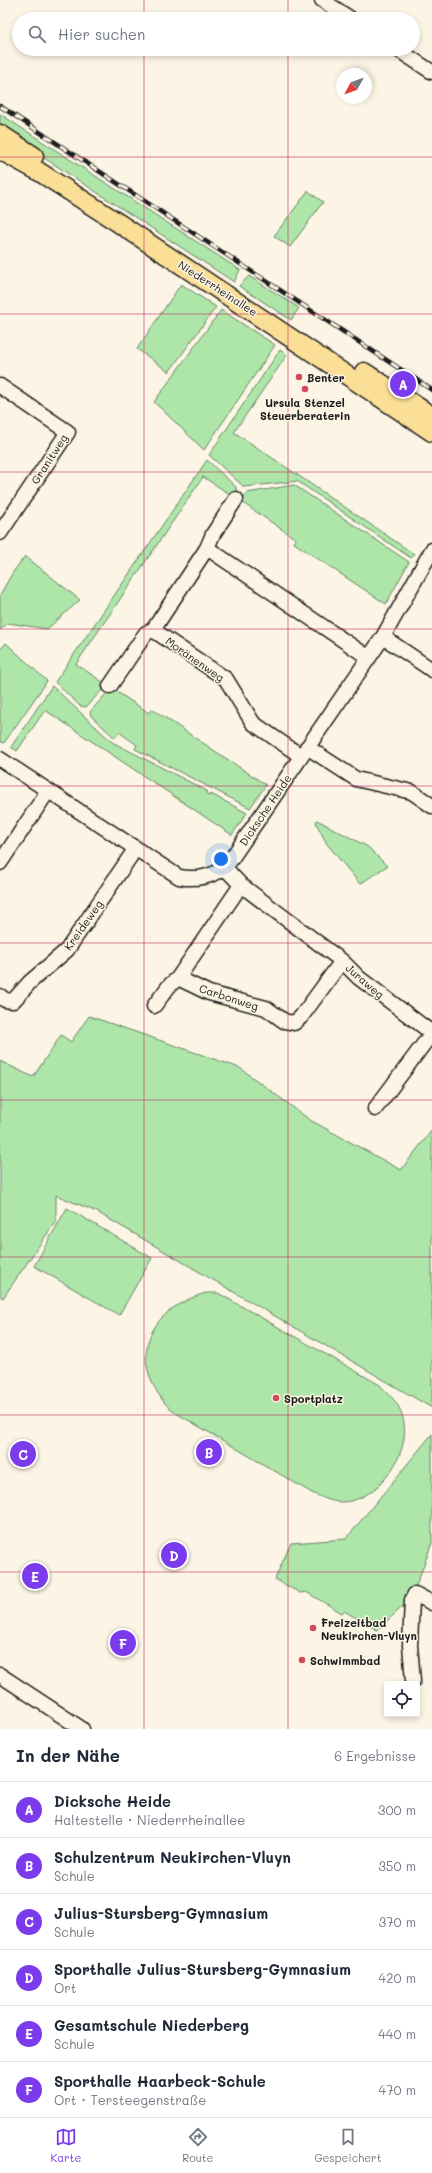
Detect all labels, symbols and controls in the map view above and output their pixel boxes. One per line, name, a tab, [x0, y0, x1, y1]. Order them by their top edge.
search box	[12, 12, 420, 56]
icon: search	[26, 23, 48, 45]
text: Hier suchen	[58, 24, 145, 44]
north arrow	[336, 68, 372, 104]
street label: Niederrheinallee	[176, 257, 261, 319]
pin: A	[390, 369, 416, 399]
place label: Benter	[307, 370, 345, 385]
marker: Benter	[294, 372, 304, 382]
marker: Ursula Stenzel Steuerberaterin	[300, 384, 310, 394]
place label: Ursula Stenzel Steuerberaterin	[260, 395, 350, 423]
street label: Granitweg	[27, 431, 71, 487]
street label: Moränenweg	[163, 633, 227, 685]
street label: Dicksche Heide	[235, 771, 295, 849]
your location	[211, 849, 231, 869]
street label: Kreideweg	[60, 897, 106, 953]
street label: Juraweg	[343, 960, 387, 1002]
street label: Carbonweg	[197, 980, 261, 1014]
place label: Sportplatz	[284, 1391, 343, 1406]
marker: Sportplatz	[271, 1393, 281, 1403]
pin: B	[196, 1437, 222, 1467]
pin: C	[10, 1439, 36, 1469]
pin: D	[161, 1540, 187, 1570]
pin: E	[22, 1561, 48, 1591]
place label: Freizeitbad Neukirchen-Vluyn	[321, 1615, 417, 1643]
marker: Freizeitbad Neukirchen-Vluyn	[308, 1623, 318, 1633]
pin: F	[110, 1628, 136, 1658]
place label: Schwimmbad	[310, 1653, 380, 1668]
marker: Schwimmbad	[297, 1655, 307, 1665]
map controls	[384, 1681, 420, 1717]
button: locate	[384, 1681, 420, 1717]
text: In der Nähe	[16, 1744, 120, 1766]
text: 6 Ergebnisse	[334, 1747, 416, 1764]
text: Dicksche Heide	[54, 1791, 171, 1811]
text: A	[24, 1801, 34, 1818]
text: 300 m	[378, 1801, 416, 1818]
text: Haltestelle · Niederrheinallee	[54, 1811, 245, 1828]
text: Schulzentrum Neukirchen-Vluyn	[54, 1847, 291, 1867]
text: B	[25, 1857, 33, 1874]
text: 350 m	[378, 1857, 416, 1874]
text: Schule	[54, 1867, 95, 1884]
text: Julius-Stursberg-Gymnasium	[54, 1903, 268, 1923]
text: C	[24, 1913, 34, 1930]
text: 370 m	[379, 1913, 416, 1930]
text: Schule	[54, 1923, 95, 1940]
text: Sporthalle Julius-Stursberg-Gymnasium	[54, 1959, 351, 1979]
text: D	[24, 1969, 34, 1986]
text: 420 m	[379, 1969, 416, 1986]
text: Ort	[54, 1979, 77, 1996]
text: Gesamtschule Niederberg	[54, 2015, 249, 2035]
text: E	[25, 2025, 33, 2042]
text: 440 m	[378, 2025, 416, 2042]
text: Schule	[54, 2035, 95, 2052]
text: Sporthalle Haarbeck-Schule	[54, 2071, 266, 2091]
text: F	[25, 2081, 33, 2098]
text: 470 m	[379, 2081, 416, 2098]
text: Ort · Tersteegenstraße	[54, 2091, 206, 2108]
tab: Karte	[50, 2126, 81, 2165]
tab: Route	[182, 2126, 213, 2165]
tab: Gespeichert	[314, 2126, 382, 2165]

